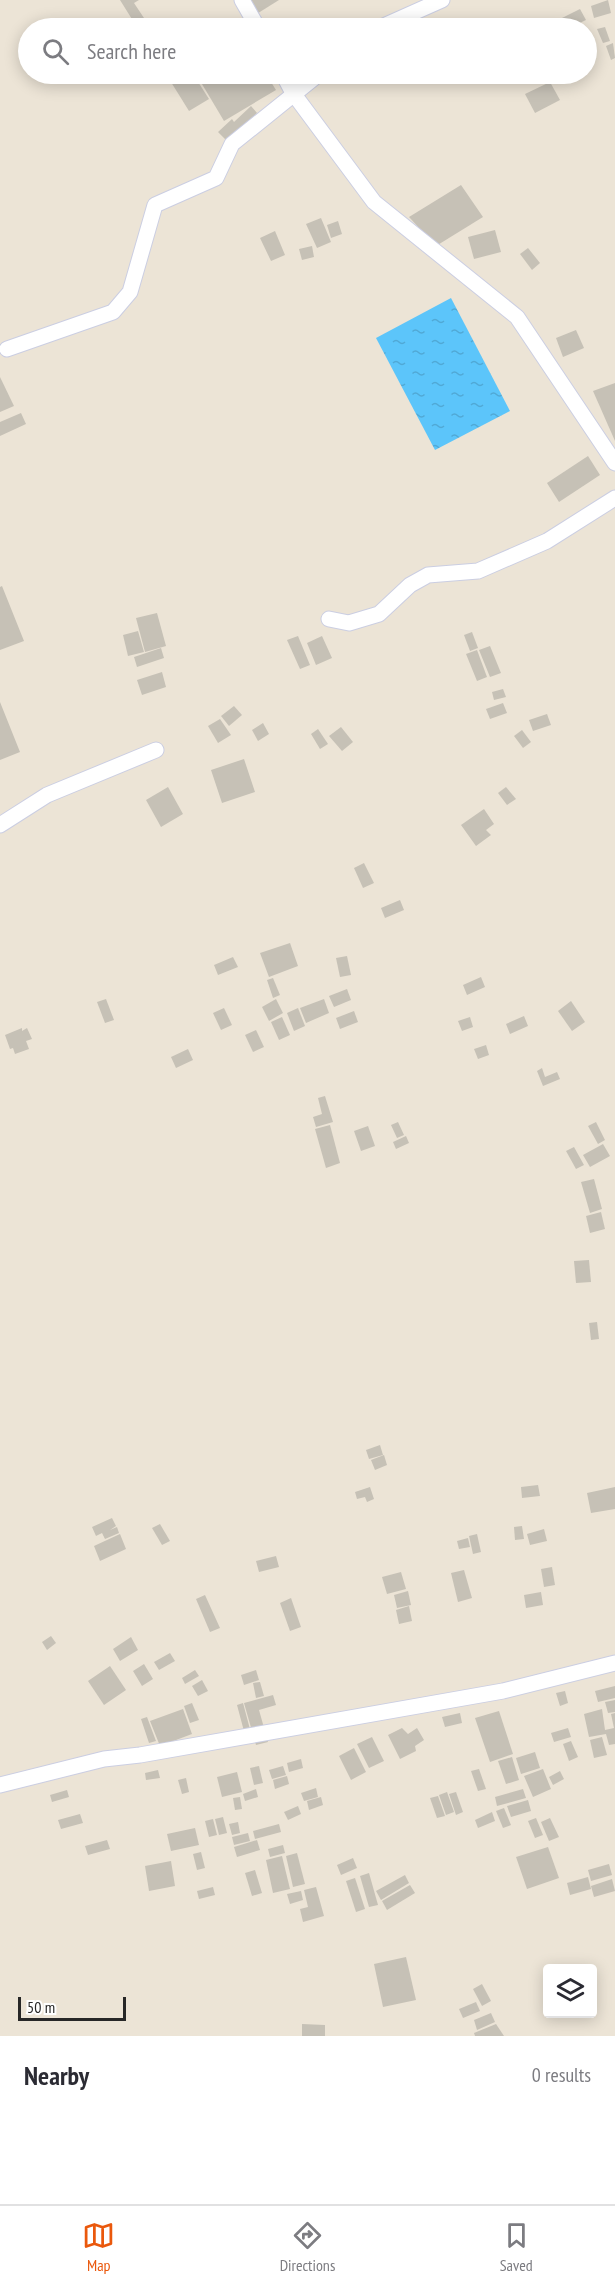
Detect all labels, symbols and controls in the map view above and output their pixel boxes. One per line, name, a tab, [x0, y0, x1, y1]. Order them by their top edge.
search box	[18, 18, 597, 84]
icon: search	[39, 35, 72, 68]
text: Search here	[87, 37, 176, 65]
map controls	[543, 1964, 597, 2018]
button: layers	[543, 1964, 597, 2018]
scale bar	[18, 1994, 126, 2022]
text: 50 m	[27, 1997, 55, 2017]
text: Nearby	[24, 2059, 89, 2092]
text: 0 results	[532, 2062, 591, 2088]
tab: Map	[82, 2219, 115, 2275]
tab: Directions	[280, 2219, 335, 2275]
tab: Saved	[500, 2219, 533, 2275]

